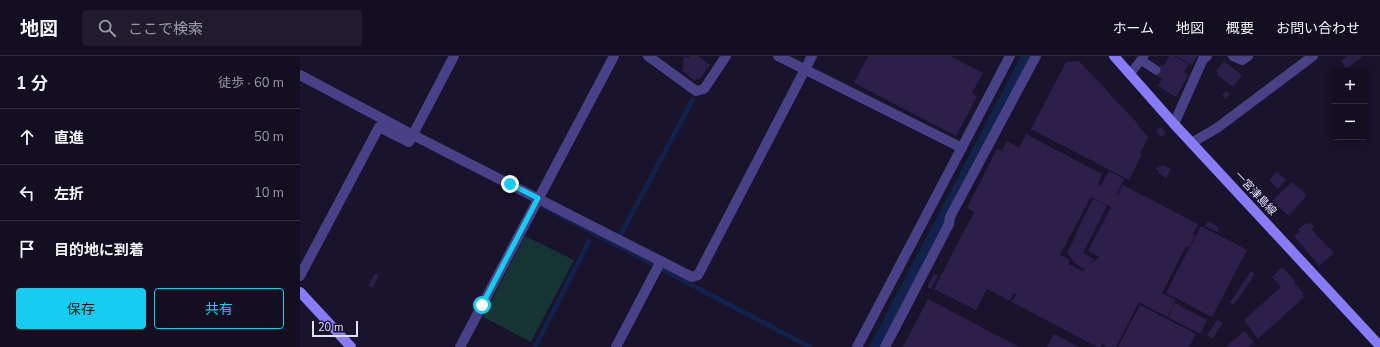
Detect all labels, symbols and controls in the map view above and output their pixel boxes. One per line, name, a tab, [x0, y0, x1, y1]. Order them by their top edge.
search box	[82, 10, 362, 46]
text: 地図	[20, 16, 58, 42]
icon: search	[96, 17, 118, 39]
text: ここで検索	[128, 19, 203, 39]
text: ホーム	[1112, 19, 1154, 38]
text: 地図	[1176, 19, 1204, 38]
text: 概要	[1226, 19, 1254, 38]
text: お問い合わせ	[1276, 19, 1360, 38]
map controls	[1332, 68, 1368, 140]
button: +	[1332, 68, 1368, 104]
text: 1 分	[16, 72, 48, 95]
text: 徒歩 · 60 m	[218, 74, 284, 92]
button: −	[1332, 104, 1368, 140]
icon: ahead	[16, 126, 38, 148]
text: 直進	[54, 128, 84, 148]
text: 50 m	[254, 128, 284, 146]
street label: 一宮津島線	[1231, 168, 1280, 219]
route end	[501, 175, 519, 193]
icon: left	[16, 182, 38, 204]
text: 左折	[54, 184, 84, 204]
text: 10 m	[254, 184, 284, 202]
icon: arrive	[16, 238, 38, 260]
text: 目的地に到着	[54, 240, 144, 260]
button: 保存	[16, 288, 146, 329]
button: 共有	[154, 288, 284, 329]
route start	[473, 296, 491, 314]
scale bar	[312, 319, 358, 338]
text: 20 m	[318, 320, 343, 335]

